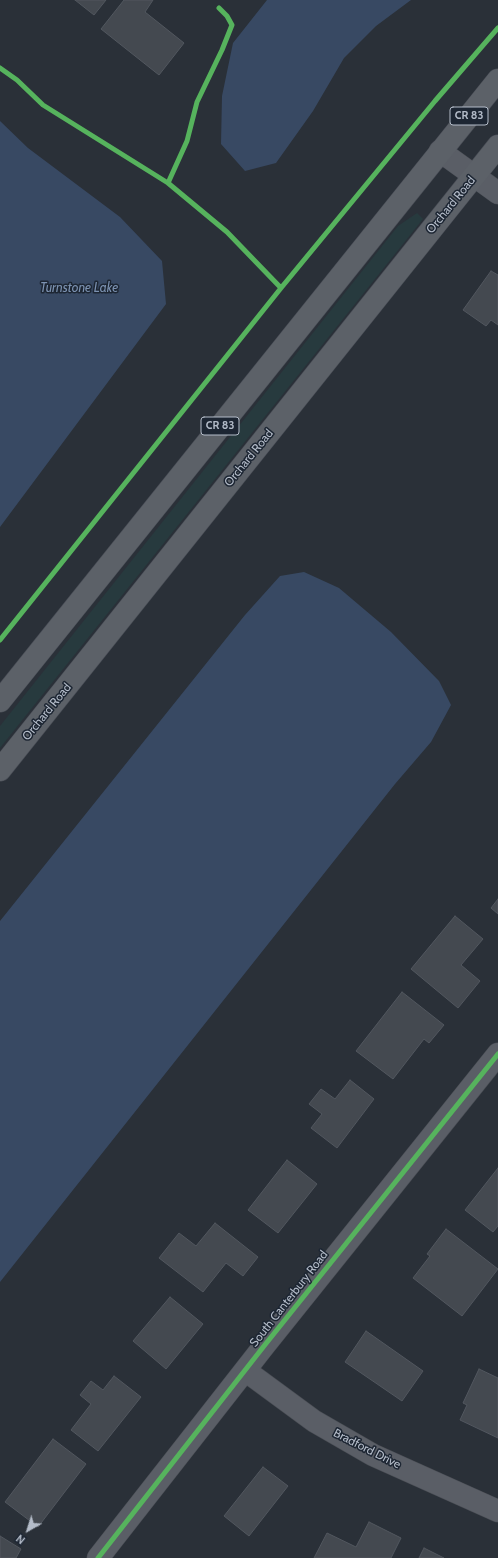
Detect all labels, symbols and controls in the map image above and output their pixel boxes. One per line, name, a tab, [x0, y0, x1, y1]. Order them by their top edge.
road number: CR 83	[450, 107, 488, 125]
street label: Orchard Road	[424, 173, 478, 237]
water label: Turnstone Lake	[40, 280, 118, 296]
road number: CR 83	[201, 417, 239, 435]
street label: Orchard Road	[222, 426, 276, 490]
street label: Orchard Road	[20, 680, 74, 744]
street label: South Canterbury Road	[247, 1248, 331, 1350]
street label: Bradford Drive	[331, 1426, 403, 1472]
north arrow	[8, 1510, 48, 1550]
text: N	[13, 1531, 28, 1547]

